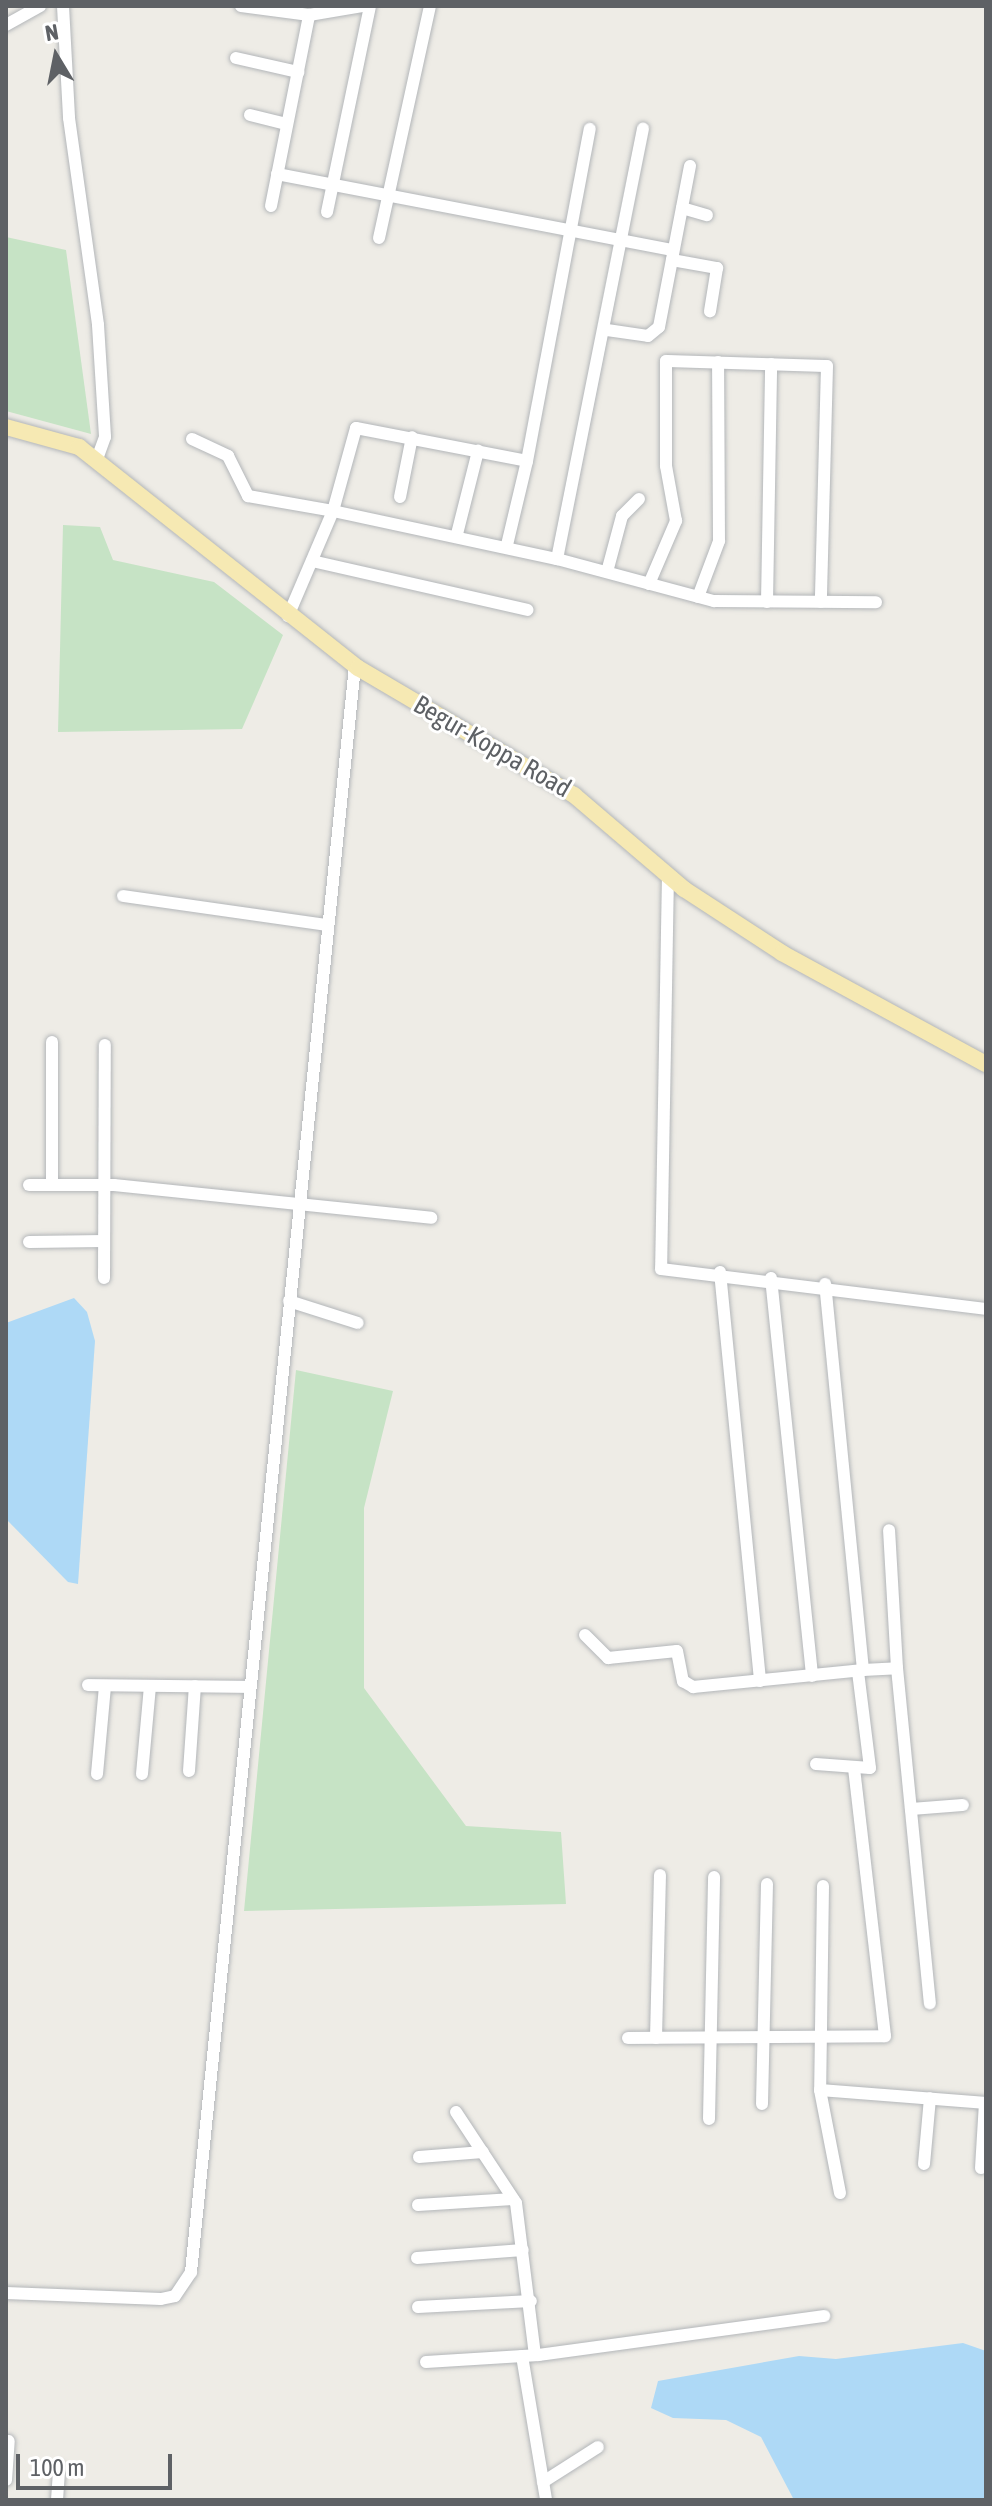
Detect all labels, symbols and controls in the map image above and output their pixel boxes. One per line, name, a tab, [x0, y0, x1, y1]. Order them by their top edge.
north arrow	[16, 16, 96, 96]
text: N	[43, 18, 60, 46]
street label: Begur-Koppa Road	[408, 689, 576, 805]
scale bar	[20, 2438, 176, 2488]
text: 100 m	[30, 2454, 84, 2481]

